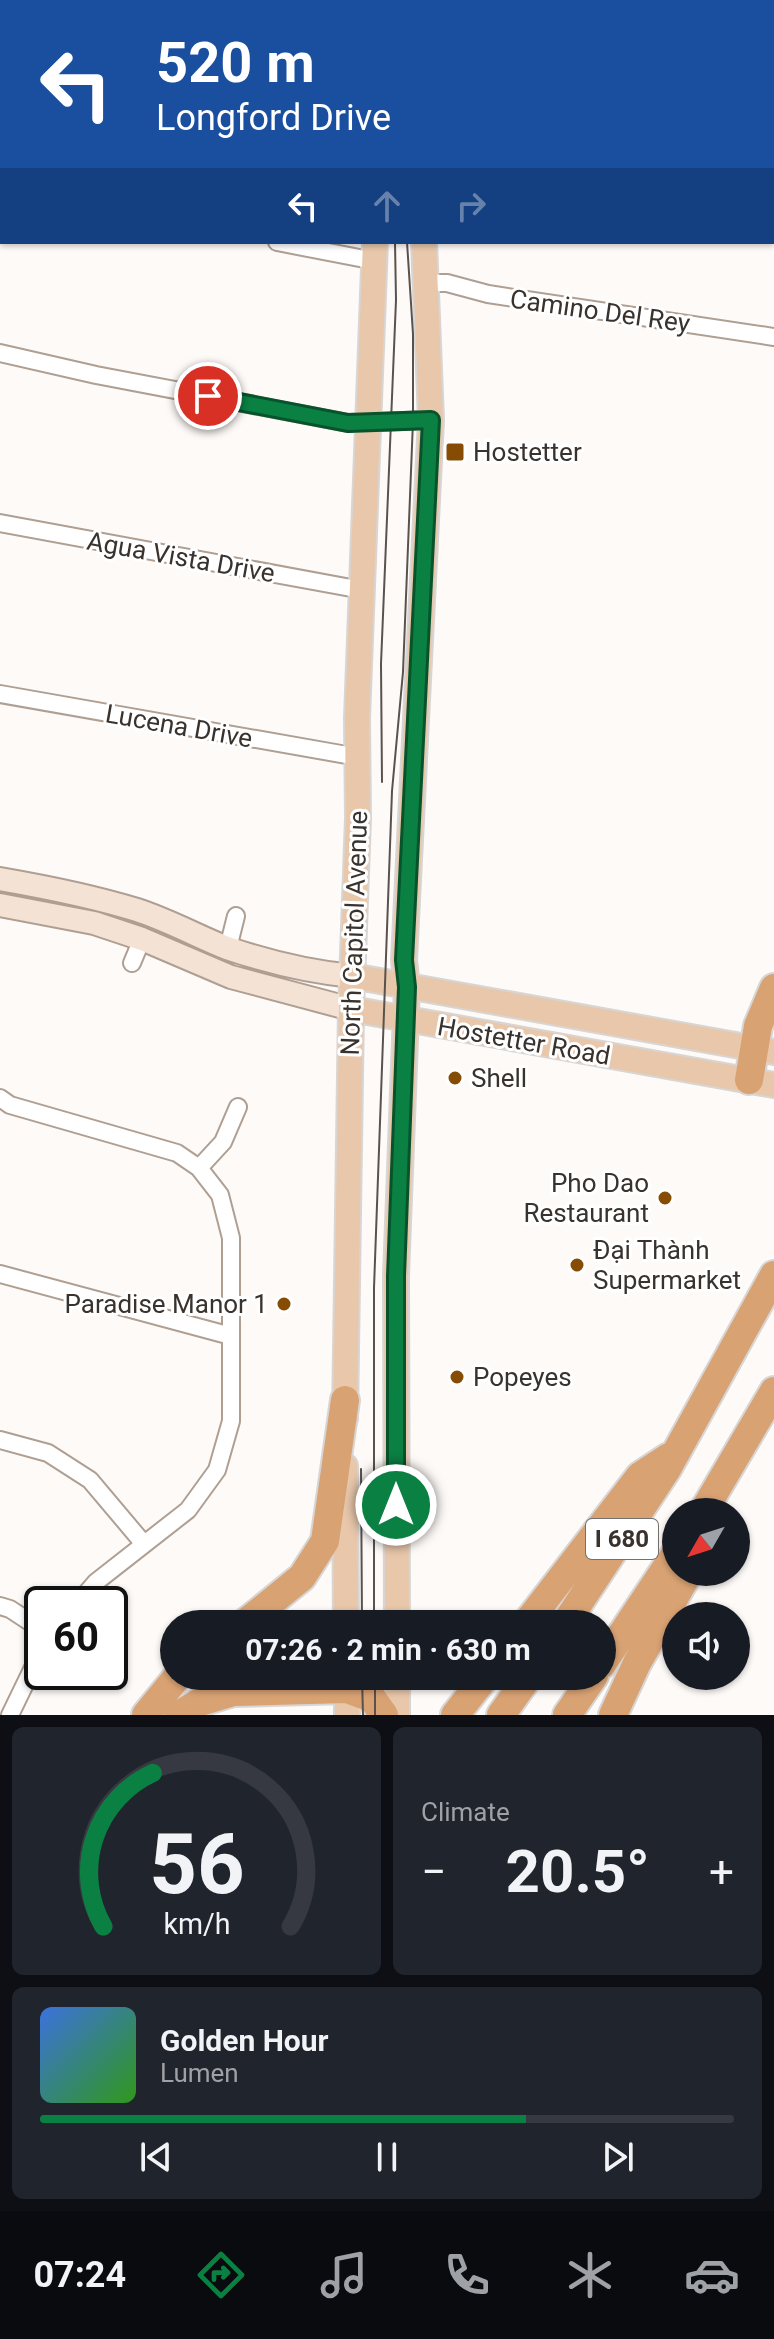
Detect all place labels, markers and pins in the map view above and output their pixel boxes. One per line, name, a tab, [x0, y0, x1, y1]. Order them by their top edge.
pin	[174, 362, 242, 430]
place label: Hostetter	[473, 437, 582, 467]
marker: Hostetter	[444, 441, 466, 463]
place label: Shell	[471, 1063, 527, 1093]
marker: Shell	[446, 1069, 464, 1087]
place label: Pho Dao Restaurant	[523, 1168, 649, 1228]
marker: Pho Dao Restaurant	[656, 1189, 674, 1207]
place label: Đại Thành Supermarket	[593, 1235, 741, 1295]
marker: Đại Thành Supermarket	[568, 1256, 586, 1274]
place label: Paradise Manor 1	[65, 1289, 268, 1319]
marker: Paradise Manor 1	[275, 1295, 293, 1313]
place label: Popeyes	[473, 1362, 572, 1392]
marker: Popeyes	[448, 1368, 466, 1386]

